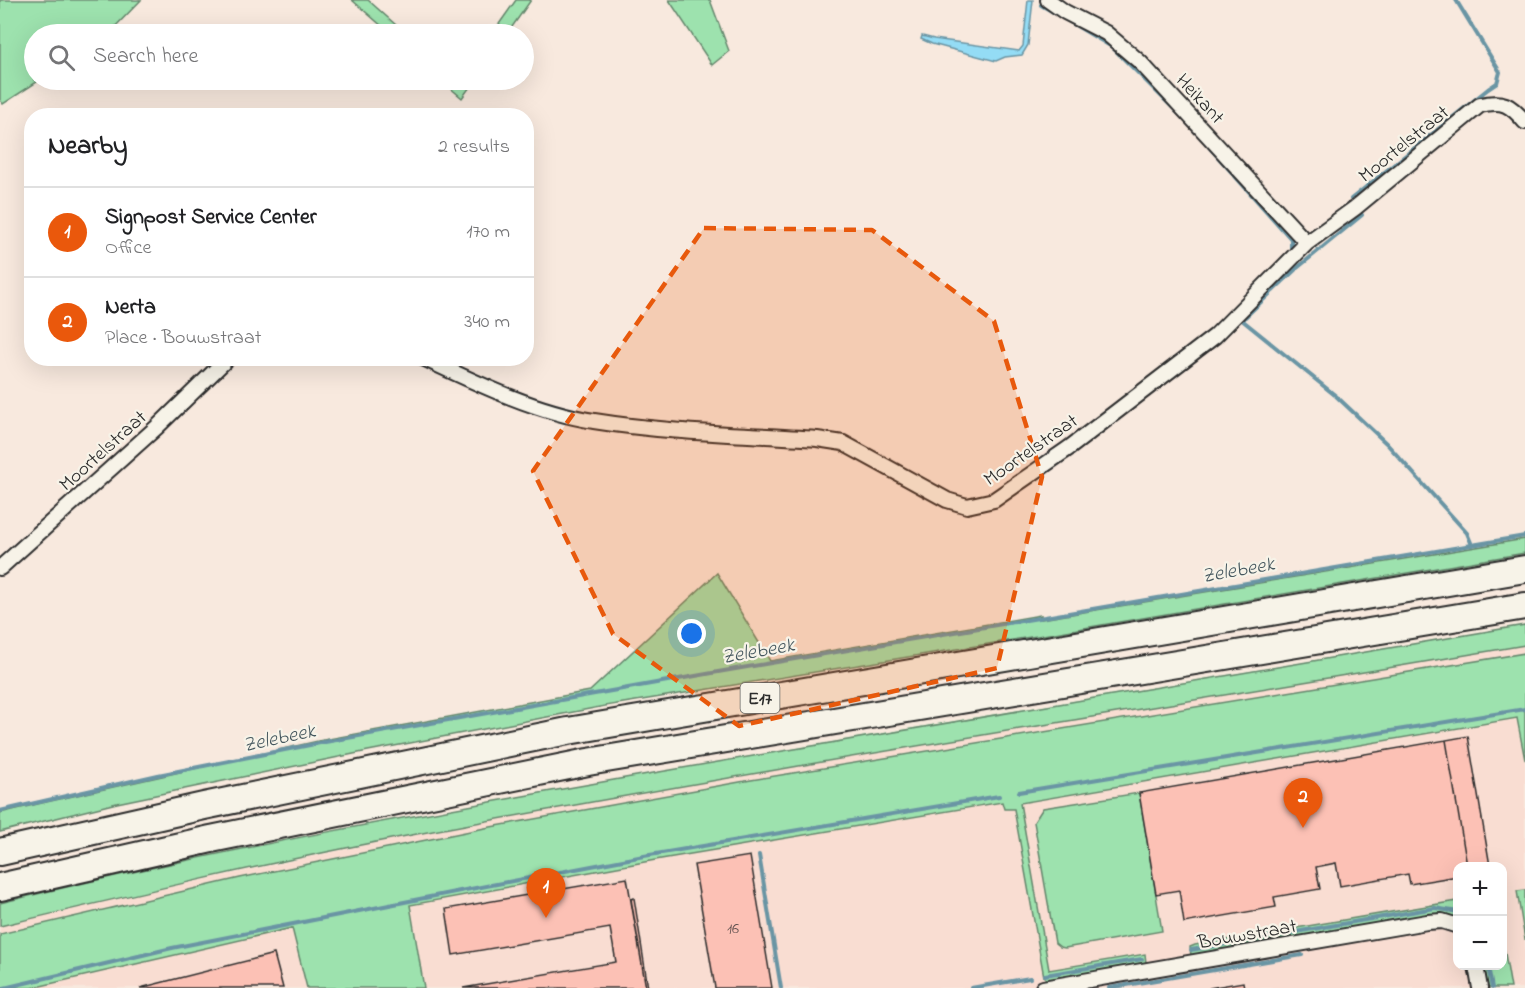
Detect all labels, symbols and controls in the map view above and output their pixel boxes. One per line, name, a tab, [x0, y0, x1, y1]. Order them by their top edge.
search box	[24, 24, 534, 90]
icon: search	[45, 41, 78, 74]
text: Search here	[93, 41, 198, 73]
street label: Heikant	[1168, 68, 1231, 132]
street label: Moortelstraat	[1353, 99, 1456, 191]
text: Nearby	[48, 128, 127, 166]
text: 2 results	[438, 133, 510, 162]
text: Signpost Service Center	[105, 202, 317, 234]
text: 1	[64, 218, 71, 247]
text: 170 m	[466, 218, 510, 247]
text: Office	[105, 234, 151, 263]
text: Nerta	[105, 292, 156, 324]
text: 2	[63, 308, 72, 337]
text: 340 m	[464, 308, 510, 337]
text: Place · Bouwstraat	[105, 324, 261, 353]
street label: Moortelstraat	[53, 404, 154, 499]
street label: Moortelstraat	[978, 408, 1085, 494]
water label: Zelebeek	[1200, 550, 1278, 592]
your location	[677, 619, 706, 648]
water label: Zelebeek	[720, 631, 798, 673]
road number: E17	[740, 683, 780, 713]
water label: Zelebeek	[240, 716, 319, 761]
pin: 2	[1284, 778, 1322, 828]
map controls	[1453, 862, 1507, 970]
button: +	[1453, 862, 1507, 916]
pin: 1	[526, 868, 566, 918]
street label: Bouwstraat	[1195, 912, 1299, 959]
button: −	[1453, 916, 1507, 970]
house number: 16	[727, 917, 739, 941]

